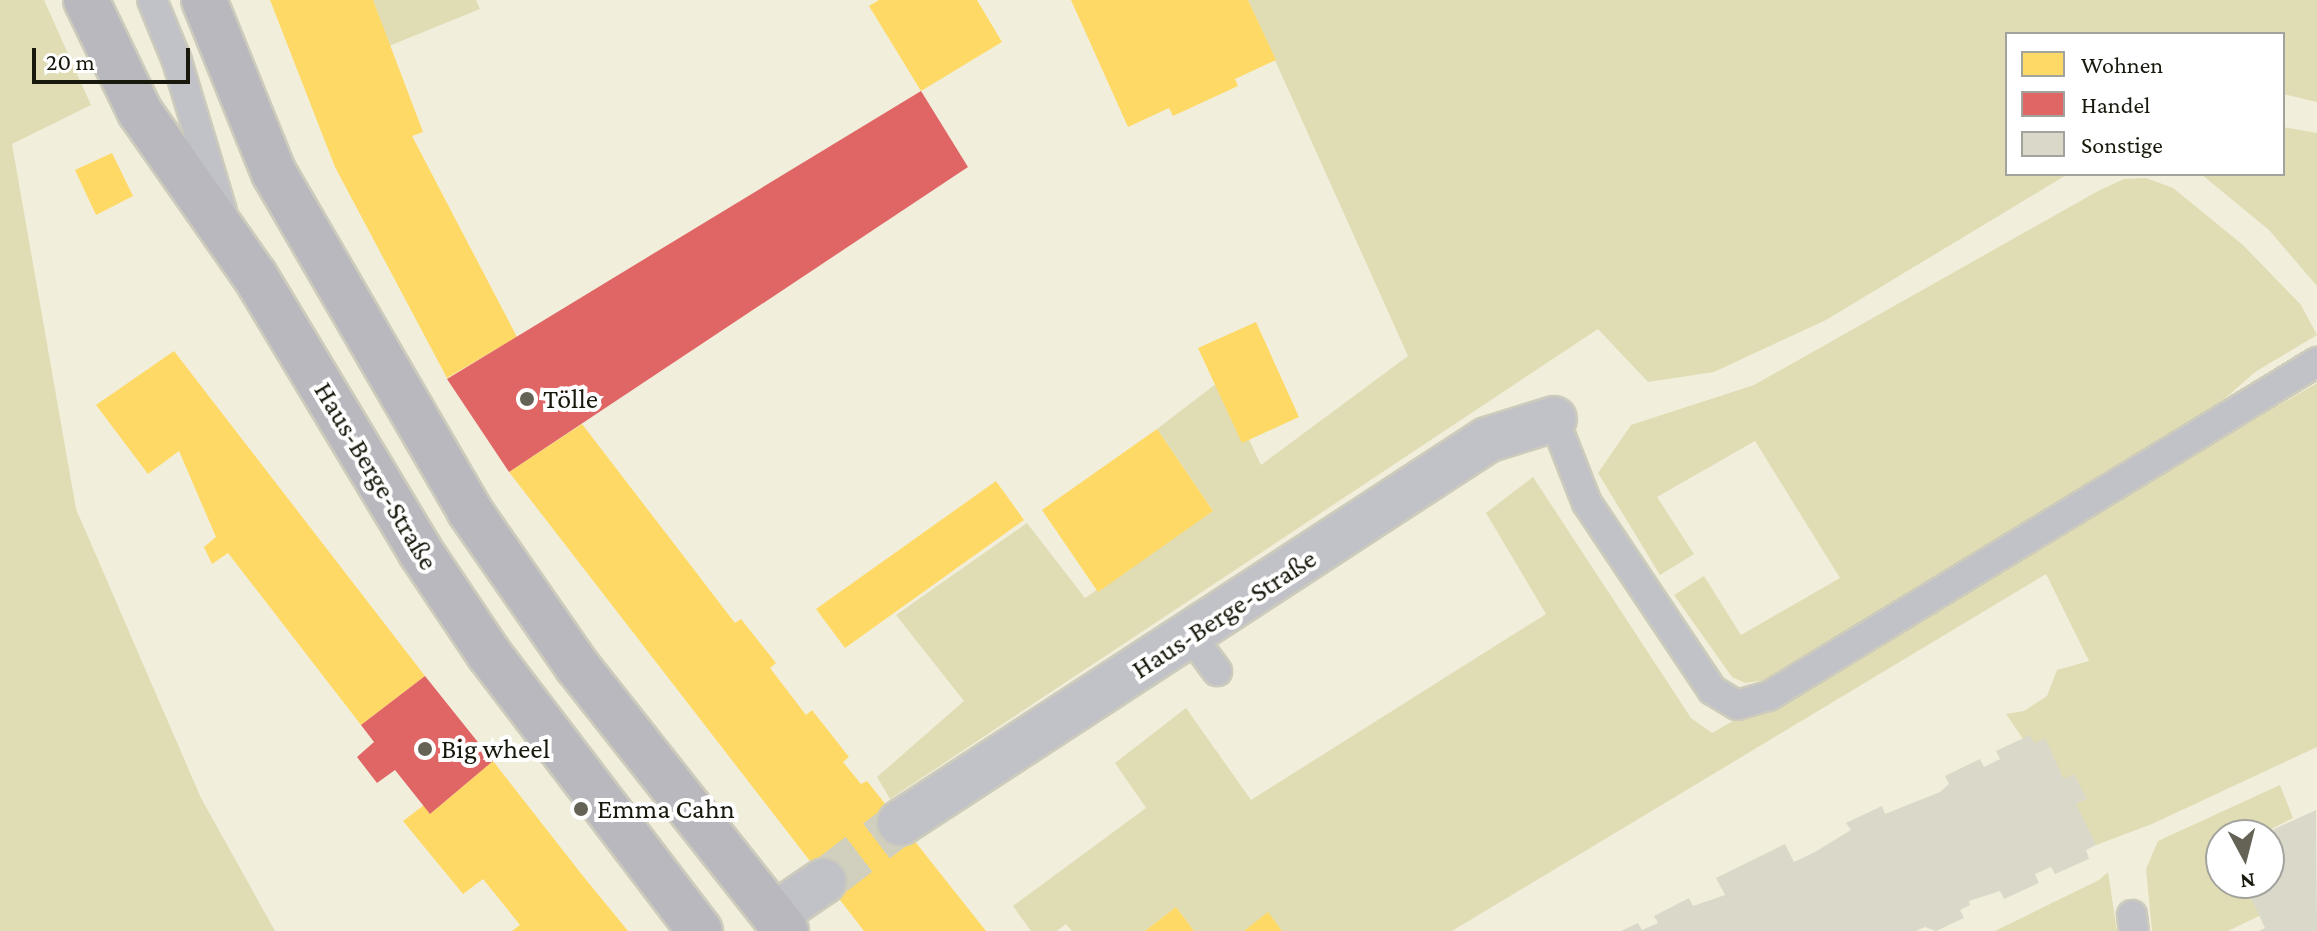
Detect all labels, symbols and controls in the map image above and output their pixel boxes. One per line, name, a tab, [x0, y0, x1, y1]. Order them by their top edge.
scale bar	[36, 32, 194, 82]
legend	[2005, 32, 2285, 176]
text: 20 m	[46, 48, 95, 75]
text: Wohnen	[2081, 51, 2163, 78]
text: Handel	[2081, 91, 2150, 118]
text: Sonstige	[2081, 131, 2163, 158]
street label: Haus-Berge-Straße	[307, 376, 445, 576]
place label: Tölle	[543, 382, 598, 416]
marker: Tölle	[518, 390, 536, 408]
street label: Haus-Berge-Straße	[1125, 542, 1323, 686]
place label: Big wheel	[441, 732, 550, 766]
marker: Big wheel	[416, 740, 434, 758]
place label: Emma Cahn	[597, 792, 735, 826]
marker: Emma Cahn	[572, 800, 590, 818]
north arrow	[2205, 819, 2285, 899]
text: N	[2239, 868, 2257, 895]

